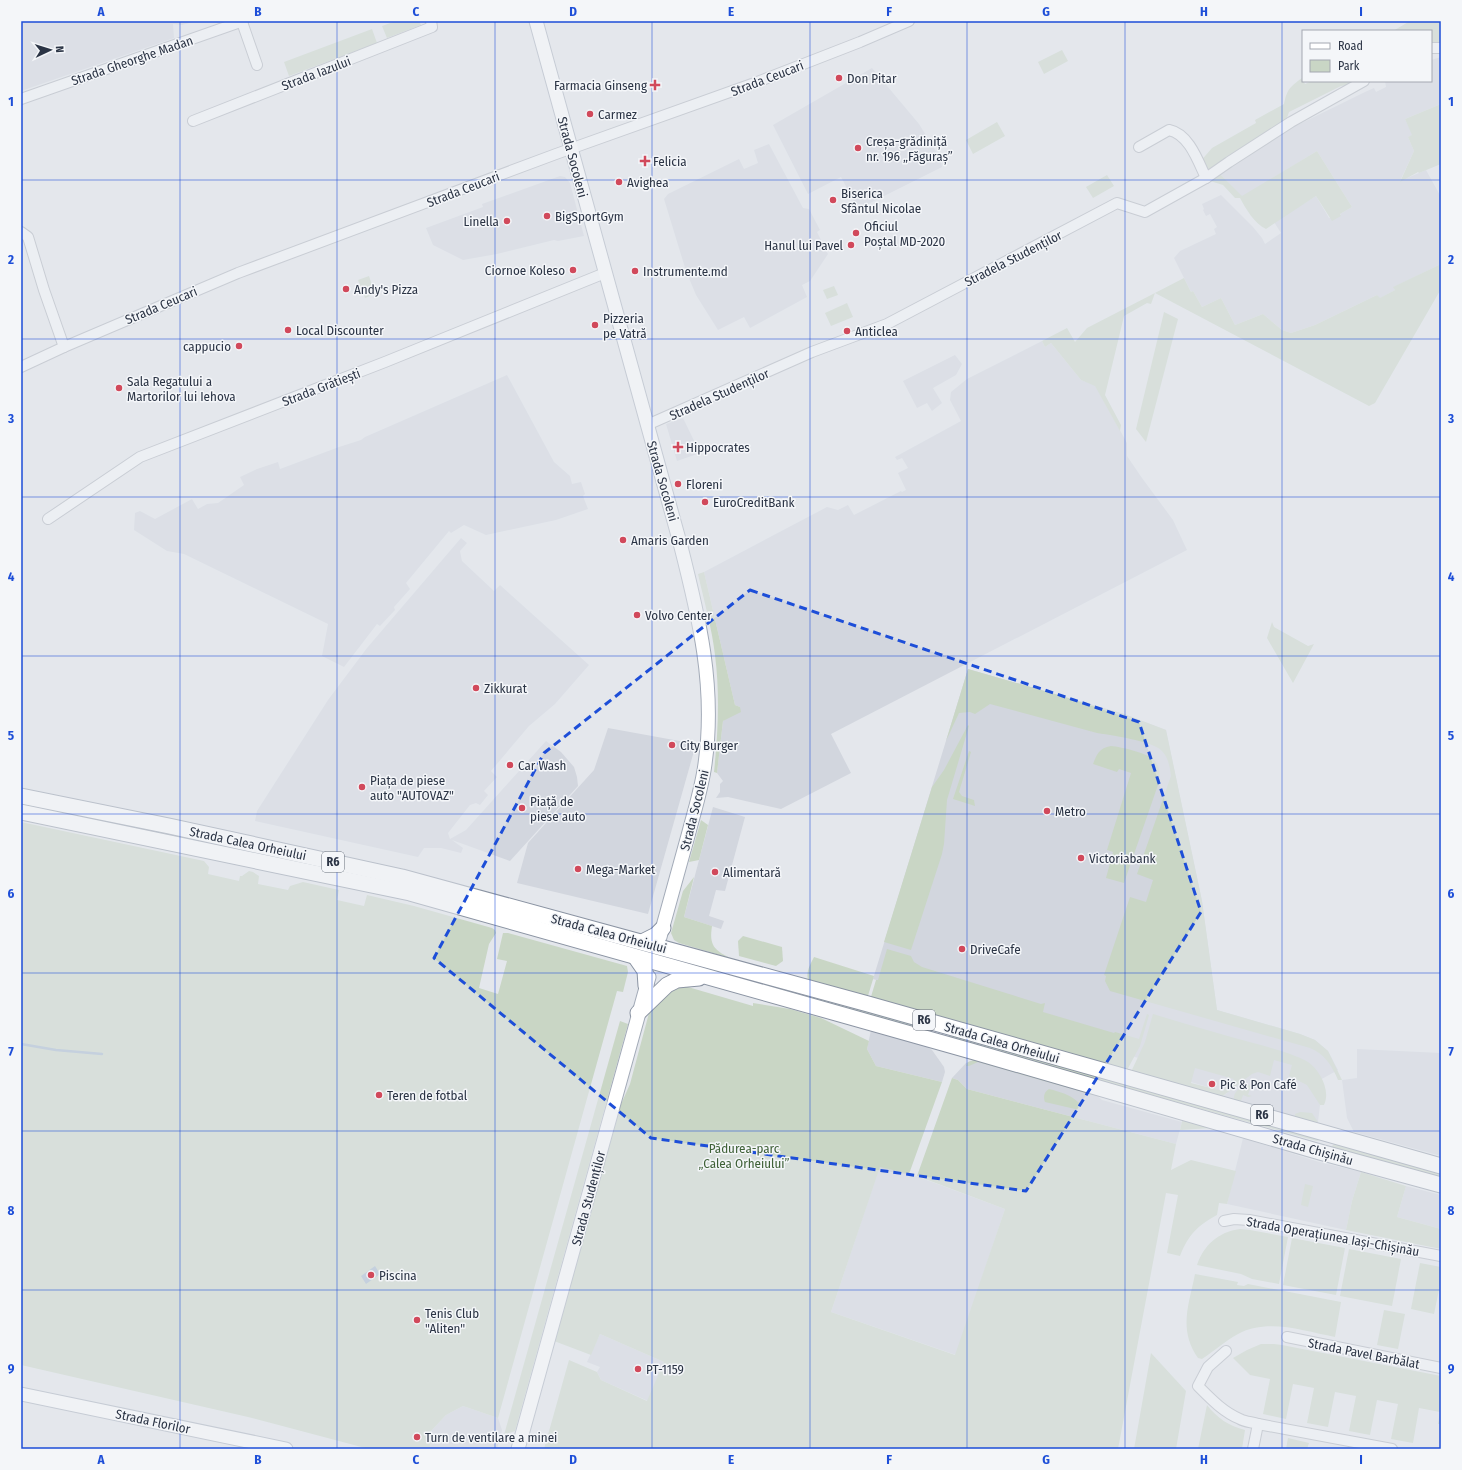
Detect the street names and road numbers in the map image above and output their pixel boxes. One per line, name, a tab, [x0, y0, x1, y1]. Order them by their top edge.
street label: Strada Gheorghe Madan	[69, 33, 195, 88]
street label: Strada Iazului	[280, 53, 353, 93]
street label: Strada Ceucari	[729, 58, 806, 99]
street label: Strada Socoleni	[555, 115, 590, 199]
street label: Strada Ceucari	[425, 169, 502, 210]
street label: Stradela Studenților	[962, 227, 1065, 290]
street label: Strada Ceucari	[123, 284, 199, 327]
street label: Strada Grătiești	[280, 366, 363, 410]
street label: Stradela Studenților	[667, 366, 772, 424]
street label: Strada Socoleni	[644, 439, 681, 523]
street label: Strada Socoleni	[677, 768, 712, 852]
street label: Strada Calea Orheiului	[188, 824, 308, 863]
road number: R6	[322, 852, 344, 872]
street label: Strada Calea Orheiului	[549, 911, 668, 956]
road number: R6	[913, 1010, 935, 1030]
street label: Strada Calea Orheiului	[943, 1019, 1061, 1066]
road number: R6	[1251, 1105, 1273, 1125]
street label: Strada Chișinău	[1271, 1131, 1355, 1169]
street label: Strada Studenților	[569, 1149, 609, 1247]
street label: Strada Operațiunea Iași-Chișinău	[1245, 1214, 1421, 1260]
street label: Strada Pavel Barbălat	[1307, 1335, 1422, 1372]
street label: Strada Florilor	[114, 1406, 192, 1437]

